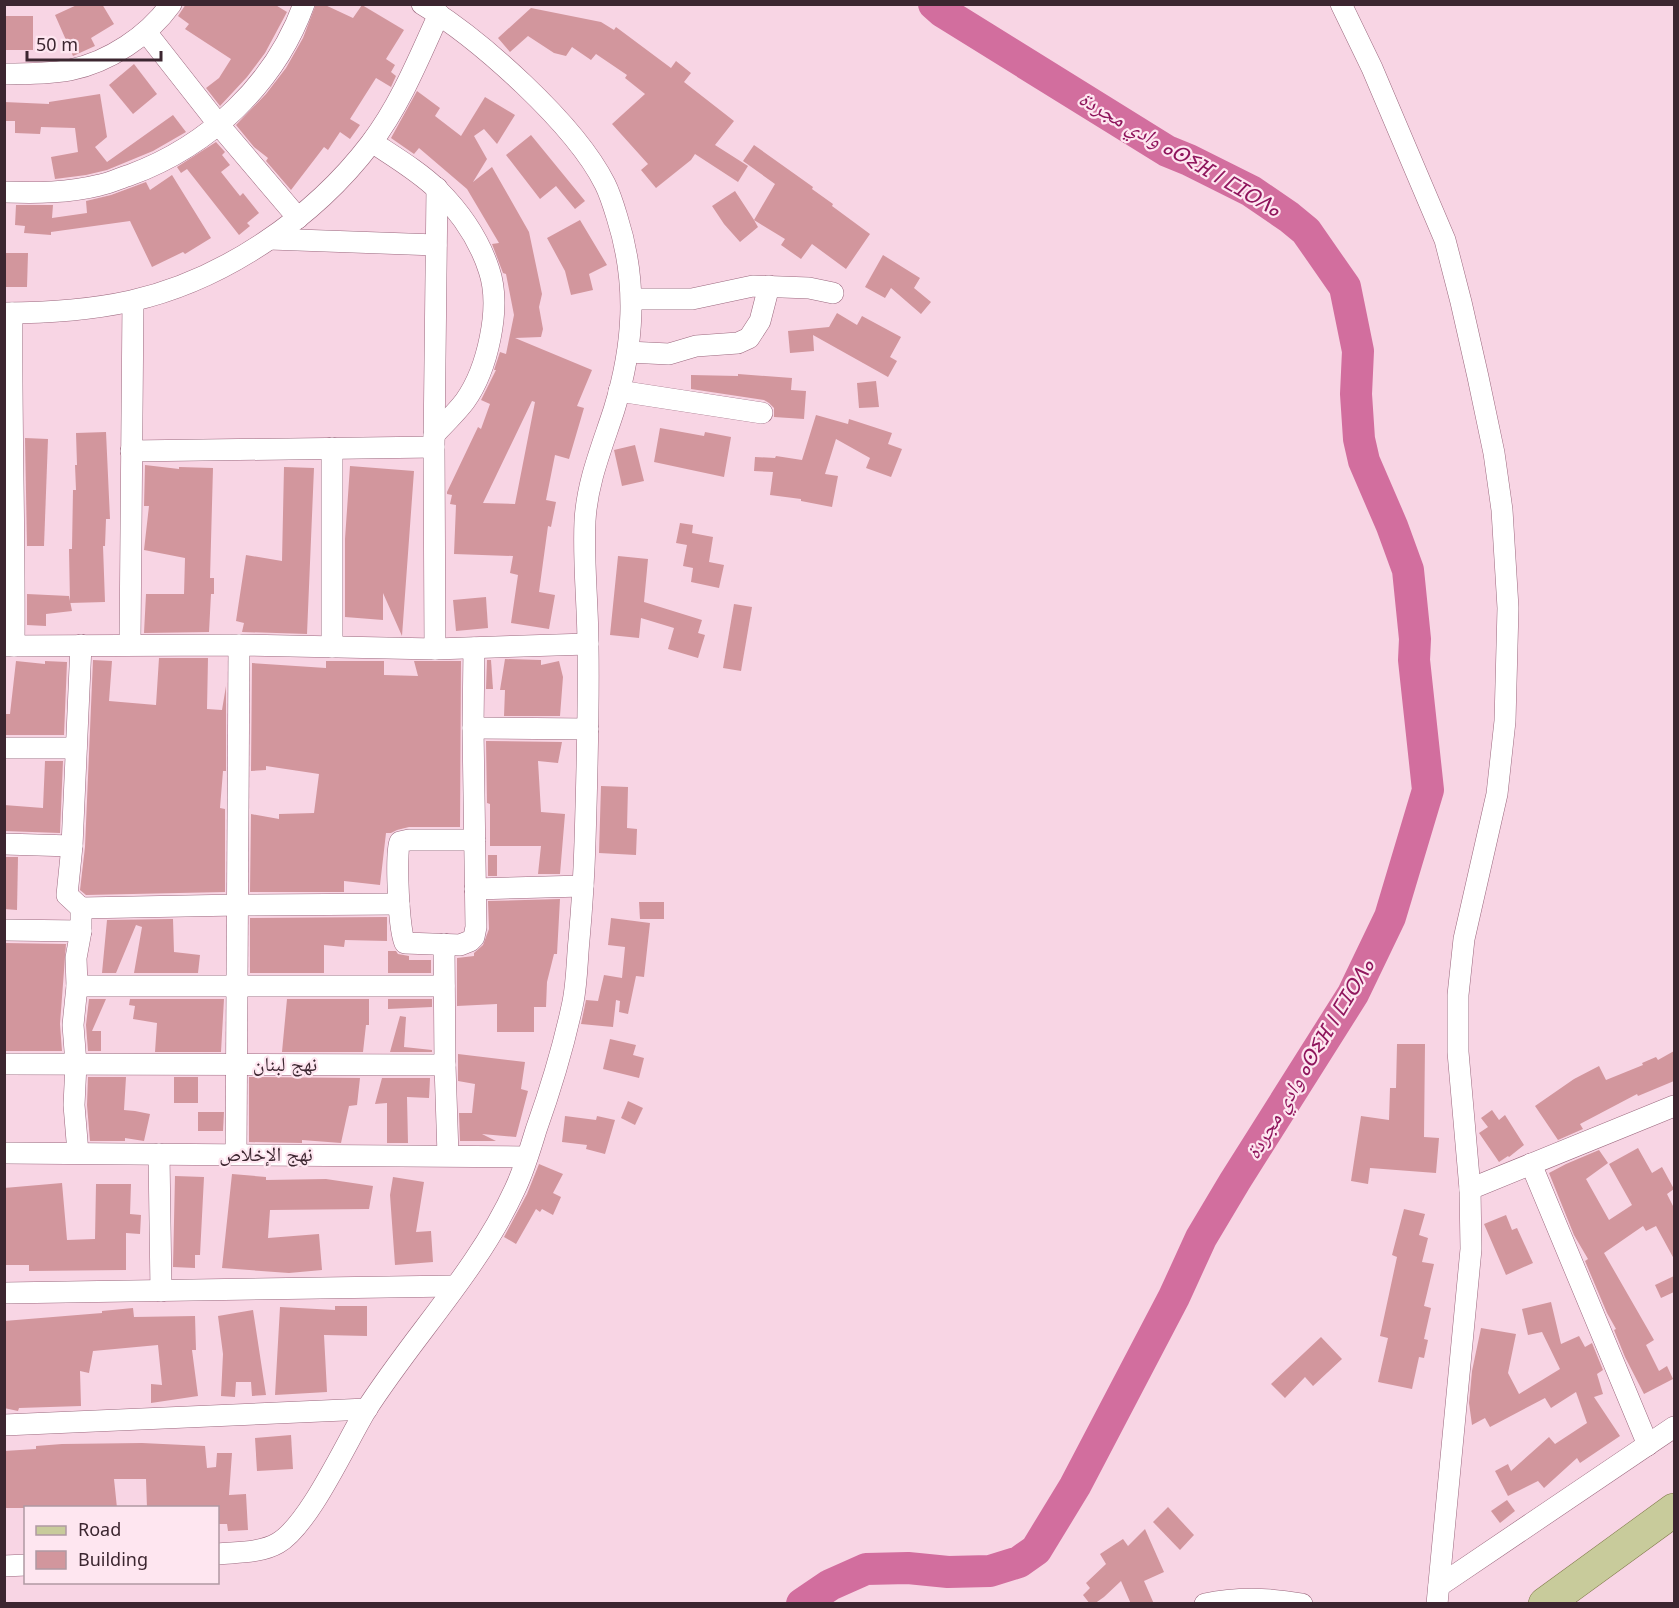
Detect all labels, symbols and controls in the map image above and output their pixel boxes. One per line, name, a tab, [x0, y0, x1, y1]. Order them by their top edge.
scale bar	[27, 24, 160, 62]
text: 50 m	[36, 32, 78, 56]
water label: وادي مجردة ⴰⵙⵉⴼ ⵏ ⵎⵊⵔⴷⴰ	[1073, 84, 1287, 226]
water label: وادي مجردة ⴰⵙⵉⴼ ⵏ ⵎⵊⵔⴷⴰ	[1238, 952, 1383, 1166]
street label: نهج لبنان	[253, 1050, 317, 1077]
street label: نهج الإخلاص	[219, 1140, 313, 1167]
legend	[24, 1506, 219, 1584]
text: Road	[78, 1517, 121, 1541]
text: Building	[78, 1547, 148, 1571]

